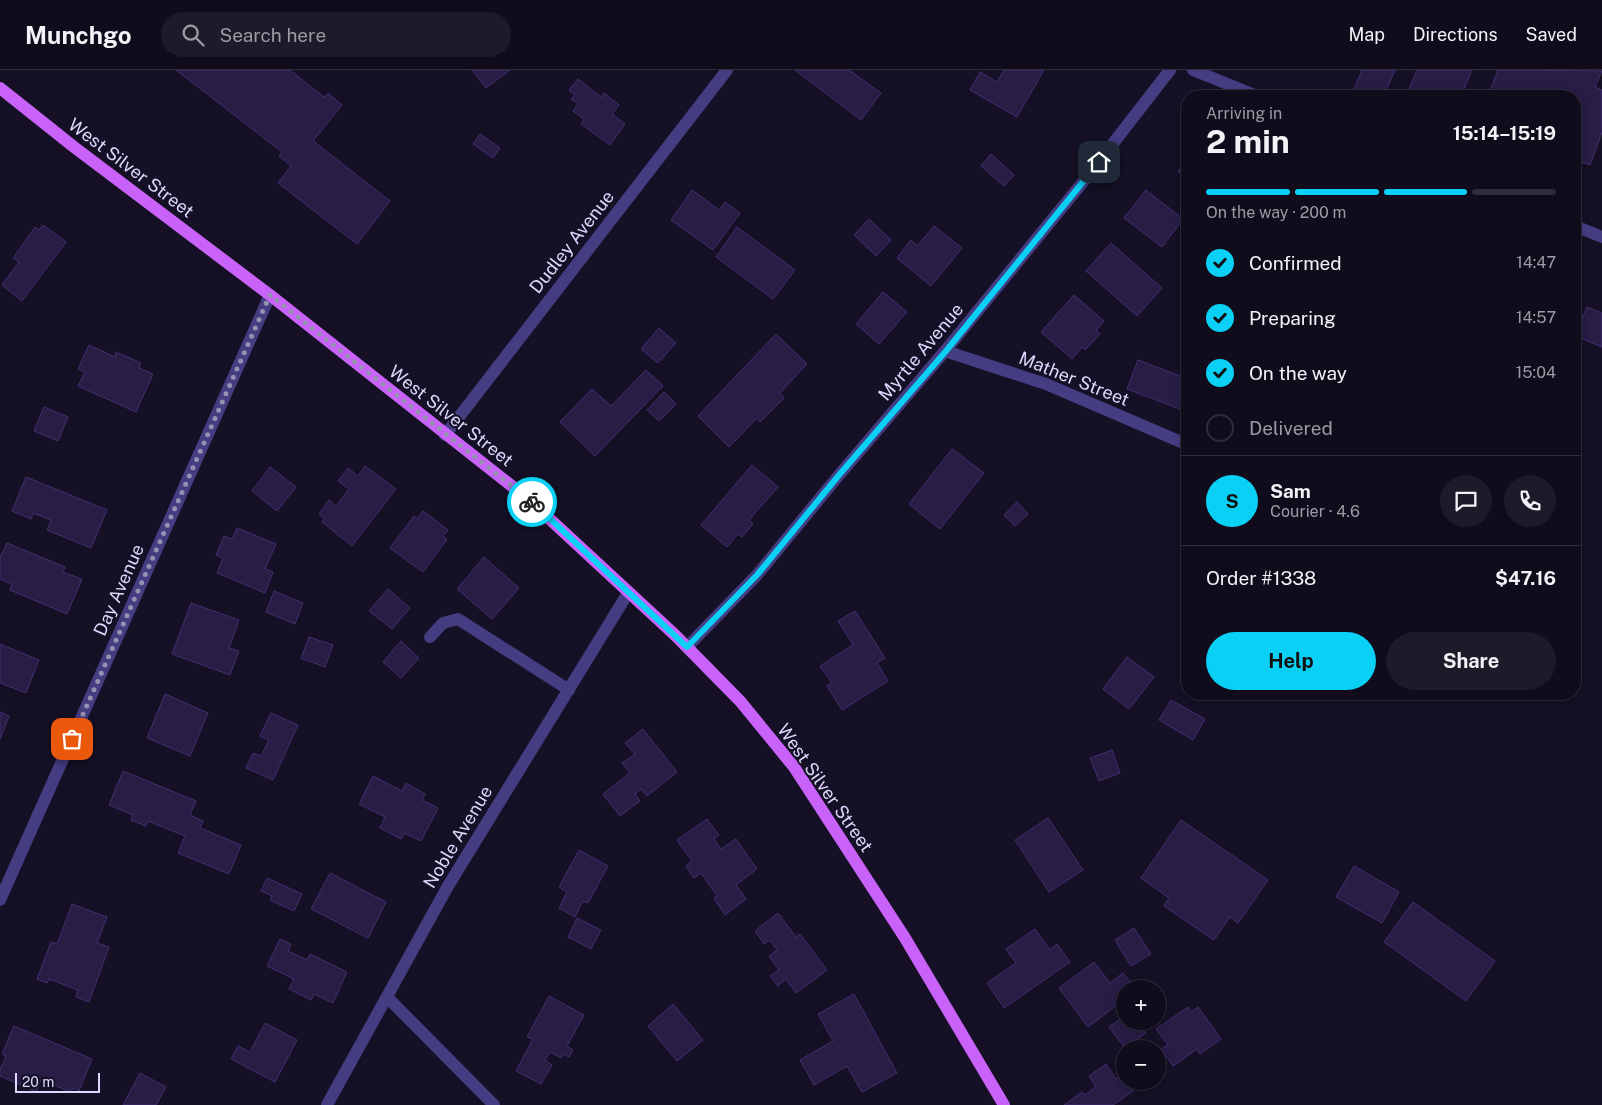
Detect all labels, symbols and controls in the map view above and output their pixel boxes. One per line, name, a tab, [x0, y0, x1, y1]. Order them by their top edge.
search box	[161, 12, 511, 57]
text: Munchgo	[25, 21, 131, 49]
icon: search	[179, 21, 207, 49]
text: Search here	[219, 24, 326, 46]
text: Map	[1348, 24, 1385, 45]
text: Directions	[1413, 24, 1498, 45]
text: Saved	[1526, 24, 1577, 45]
text: Arriving in	[1206, 104, 1282, 123]
street label: West Silver Street	[64, 114, 198, 222]
text: 15:14–15:19	[1453, 122, 1556, 144]
text: 2 min	[1206, 123, 1290, 160]
pin	[1078, 141, 1120, 183]
icon: home	[1085, 148, 1113, 176]
street label: Dudley Avenue	[525, 186, 618, 297]
text: On the way · 200 m	[1206, 203, 1346, 222]
icon: check	[1206, 249, 1234, 277]
text: Confirmed	[1249, 252, 1342, 274]
text: 14:47	[1516, 253, 1556, 272]
street label: Myrtle Avenue	[874, 299, 967, 405]
icon: check	[1206, 304, 1234, 332]
text: Preparing	[1249, 307, 1336, 329]
text: 14:57	[1516, 308, 1556, 327]
street label: Mather Street	[1016, 347, 1132, 410]
icon: check	[1206, 359, 1234, 387]
street label: West Silver Street	[385, 361, 517, 471]
text: On the way	[1249, 362, 1347, 384]
text: 15:04	[1516, 363, 1556, 382]
text: Delivered	[1249, 417, 1333, 439]
button: chat	[1440, 475, 1492, 527]
button: phone	[1504, 475, 1556, 527]
courier	[507, 477, 557, 527]
text: Sam	[1270, 480, 1311, 502]
icon: bike	[518, 488, 546, 516]
text: S	[1225, 490, 1239, 512]
text: Courier · 4.6	[1270, 502, 1360, 521]
street label: Day Avenue	[89, 541, 148, 639]
text: Order #1338	[1206, 567, 1316, 589]
text: $47.16	[1495, 567, 1556, 589]
button: Help	[1206, 632, 1376, 690]
button: Share	[1386, 632, 1556, 690]
pin	[51, 718, 93, 760]
street label: West Silver Street	[773, 720, 877, 856]
icon: bag	[58, 725, 86, 753]
street label: Noble Avenue	[419, 782, 496, 892]
map controls	[1116, 980, 1166, 1090]
button: +	[1116, 980, 1166, 1030]
button: −	[1116, 1040, 1166, 1090]
scale bar	[15, 1070, 100, 1093]
text: 20 m	[22, 1074, 54, 1090]

